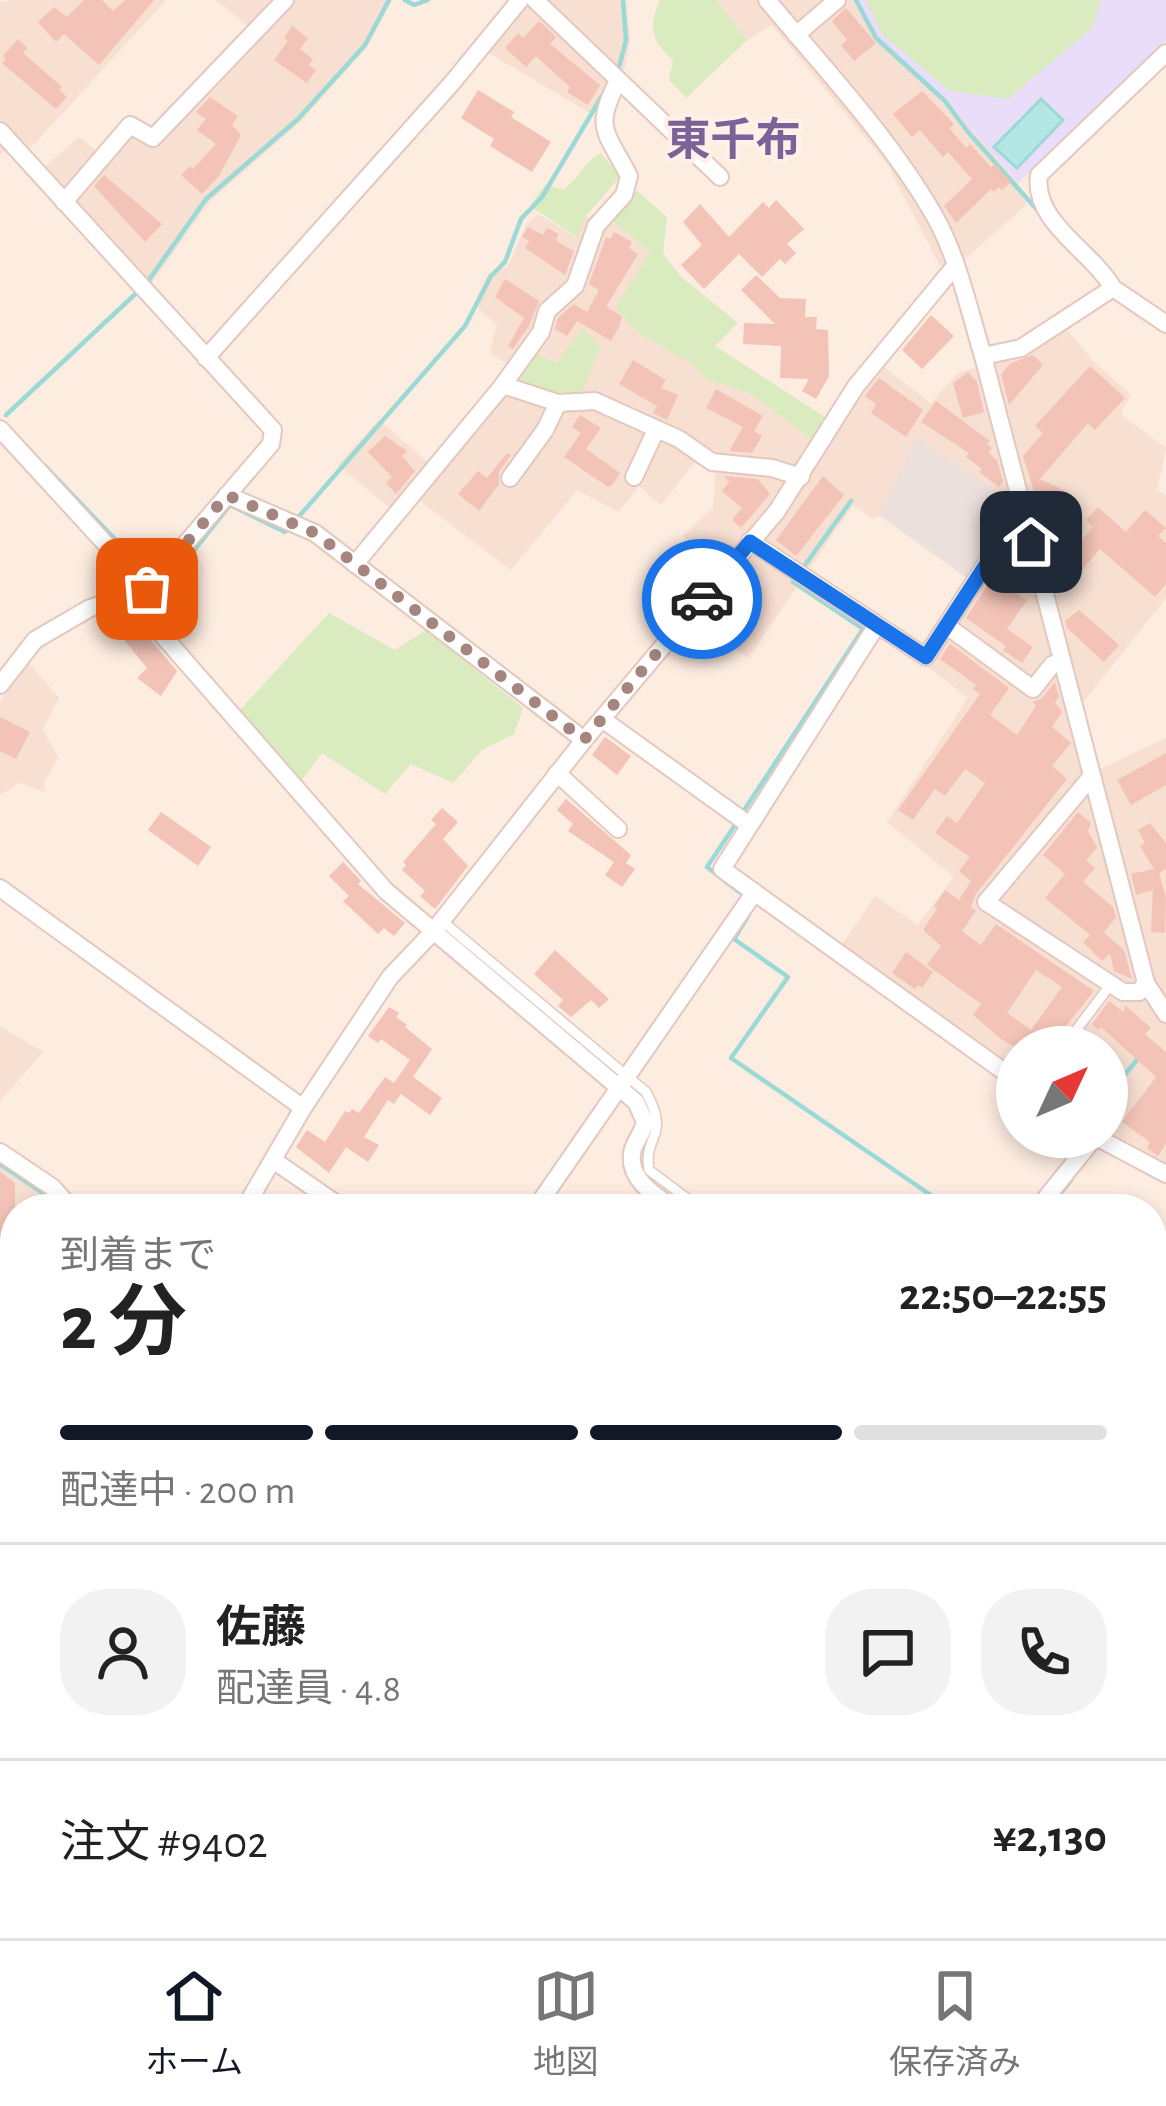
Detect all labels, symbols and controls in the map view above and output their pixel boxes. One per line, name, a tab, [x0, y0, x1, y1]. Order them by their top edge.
district label: 東千布	[665, 116, 801, 164]
pin	[980, 491, 1082, 593]
icon: home	[998, 509, 1064, 575]
pin	[96, 538, 198, 640]
courier	[642, 539, 762, 659]
icon: bag	[114, 556, 180, 622]
icon: car	[669, 566, 735, 632]
north arrow	[996, 1026, 1128, 1158]
map controls	[996, 1026, 1128, 1158]
text: 到着まで	[60, 1237, 216, 1276]
text: 22:50–22:55	[899, 1273, 1107, 1318]
text: 2 分	[60, 1286, 187, 1364]
text: 配達中 · 200 m	[60, 1472, 295, 1511]
button: person	[60, 1589, 186, 1715]
button: chat	[825, 1589, 951, 1715]
button: phone	[981, 1589, 1107, 1715]
text: 佐藤	[216, 1606, 306, 1651]
text: 配達員 · 4.8	[216, 1670, 401, 1709]
text: ¥2,130	[993, 1815, 1107, 1860]
text: 注文 #9402	[60, 1821, 268, 1866]
tab: ホーム	[145, 1963, 243, 2084]
tab: 地図	[533, 1963, 599, 2084]
tab: 保存済み	[889, 1963, 1021, 2084]

